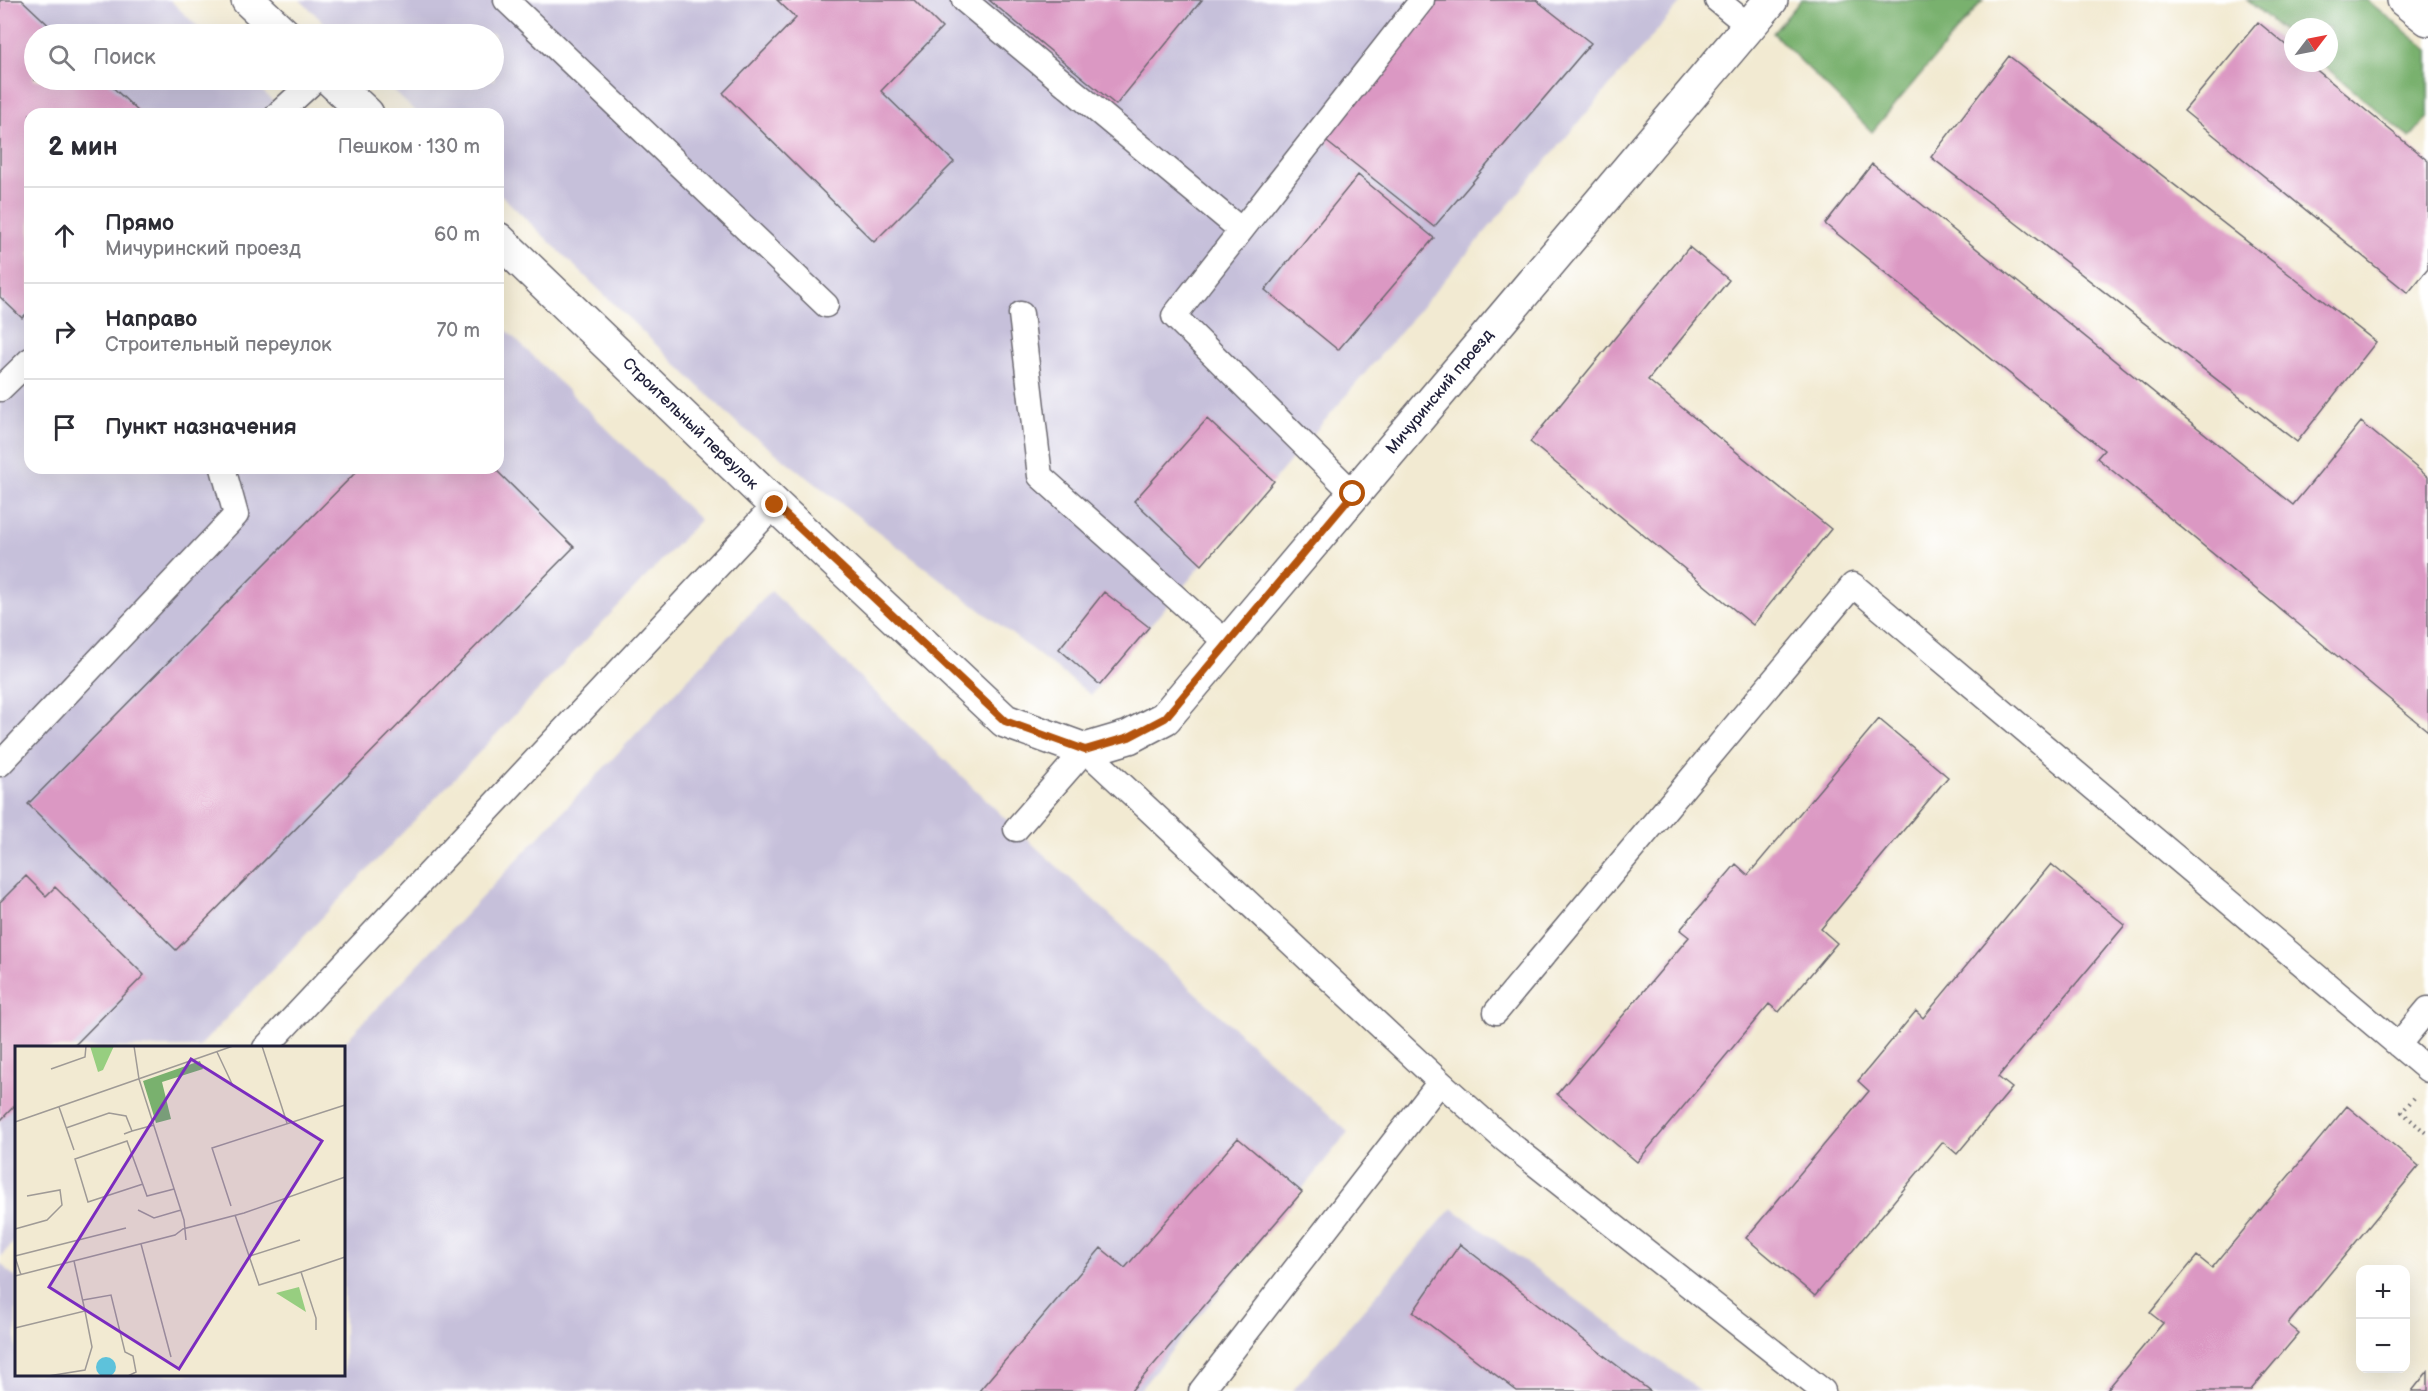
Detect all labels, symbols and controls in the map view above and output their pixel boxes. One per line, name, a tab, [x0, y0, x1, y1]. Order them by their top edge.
north arrow	[2284, 18, 2338, 72]
search box	[24, 24, 504, 90]
icon: search	[45, 41, 78, 74]
text: Поиск	[93, 44, 156, 71]
text: 2 мин	[48, 132, 118, 163]
text: Пешком · 130 m	[338, 135, 480, 159]
text: Прямо	[105, 210, 174, 237]
icon: ahead	[48, 219, 81, 252]
text: 60 m	[434, 223, 480, 247]
text: Мичуринский проезд	[105, 237, 301, 261]
text: Направо	[105, 306, 197, 333]
icon: right	[48, 315, 81, 348]
text: 70 m	[436, 319, 480, 343]
street label: Мичуринский проезд	[1382, 326, 1498, 458]
text: Строительный переулок	[105, 333, 332, 357]
street label: Строительный переулок	[618, 354, 762, 494]
icon: arrive	[48, 411, 81, 444]
text: Пункт назначения	[105, 414, 297, 441]
route start	[1339, 480, 1365, 506]
route end	[761, 491, 787, 517]
inset map	[15, 1046, 345, 1376]
map controls	[2356, 1265, 2410, 1373]
button: +	[2356, 1265, 2410, 1319]
button: −	[2356, 1319, 2410, 1373]

